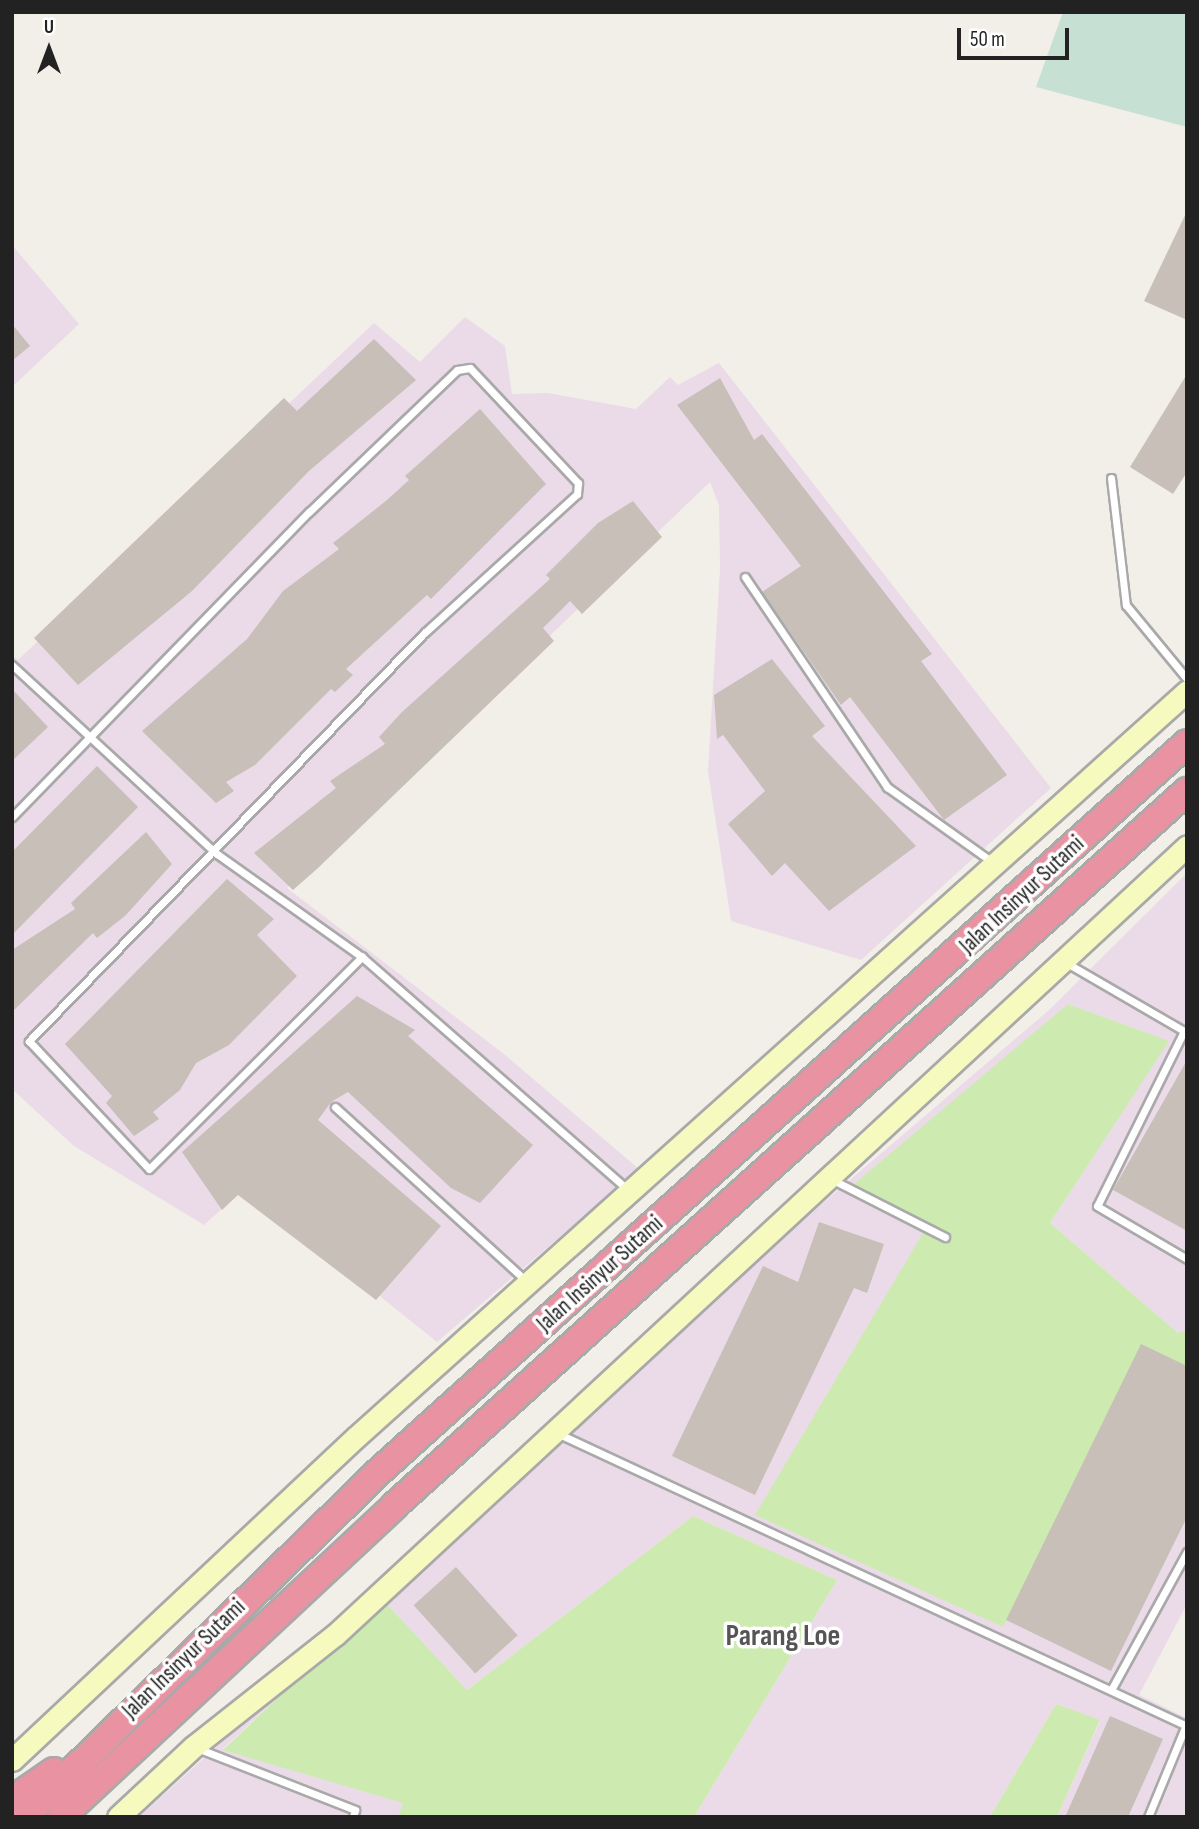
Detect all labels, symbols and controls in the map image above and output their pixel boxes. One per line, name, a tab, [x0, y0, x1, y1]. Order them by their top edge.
north arrow	[14, 14, 84, 84]
scale bar	[961, 14, 1073, 58]
text: U	[44, 16, 54, 39]
text: 50 m	[970, 27, 1005, 52]
street label: Jalan Insinyur Sutami	[954, 830, 1090, 960]
street label: Jalan Insinyur Sutami	[531, 1210, 669, 1338]
street label: Jalan Insinyur Sutami	[117, 1593, 251, 1725]
district label: Parang Loe	[726, 1618, 840, 1654]

